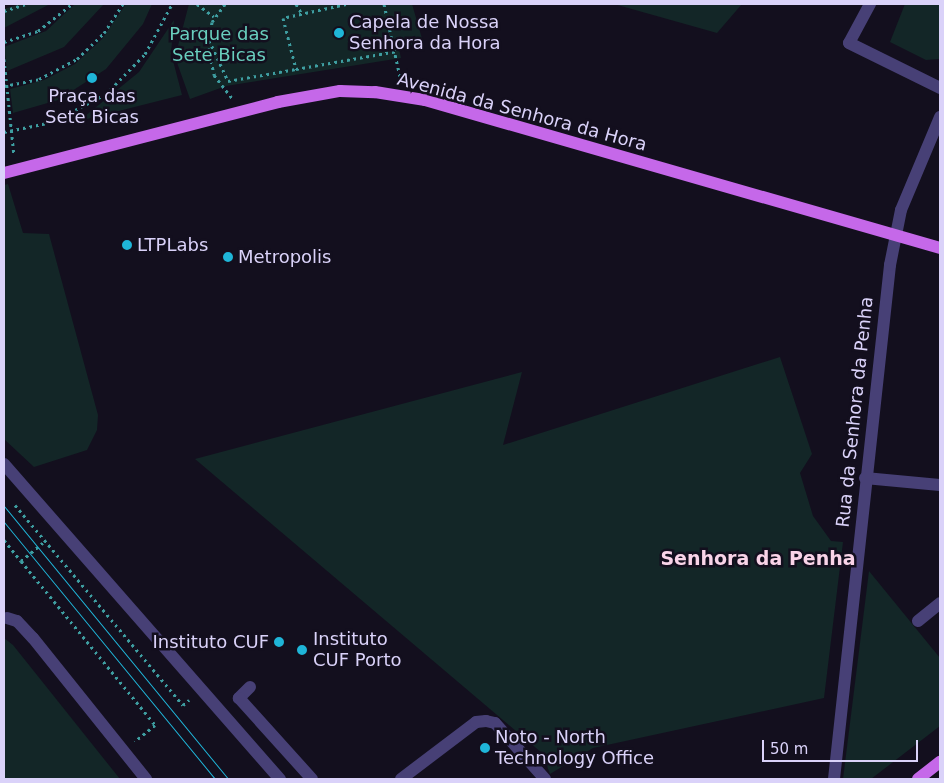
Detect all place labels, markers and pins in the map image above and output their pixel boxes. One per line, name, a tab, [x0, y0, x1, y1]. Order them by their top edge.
place label: Capela de Nossa Senhora da Hora	[349, 12, 501, 54]
marker: Capela de Nossa Senhora da Hora	[333, 27, 345, 39]
marker: Praça das Sete Bicas	[86, 72, 98, 84]
place label: Praça das Sete Bicas	[45, 86, 139, 128]
place label: LTPLabs	[137, 234, 208, 256]
marker: LTPLabs	[121, 239, 133, 251]
place label: Metropolis	[238, 246, 331, 268]
marker: Metropolis	[222, 251, 234, 263]
place label: Instituto CUF Porto	[313, 629, 402, 672]
place label: Instituto CUF	[152, 631, 269, 653]
marker: Instituto CUF	[273, 636, 285, 648]
marker: Instituto CUF Porto	[295, 643, 309, 657]
place label: Noto - North Technology Office	[495, 727, 654, 770]
marker: Noto - North Technology Office	[479, 742, 491, 754]

